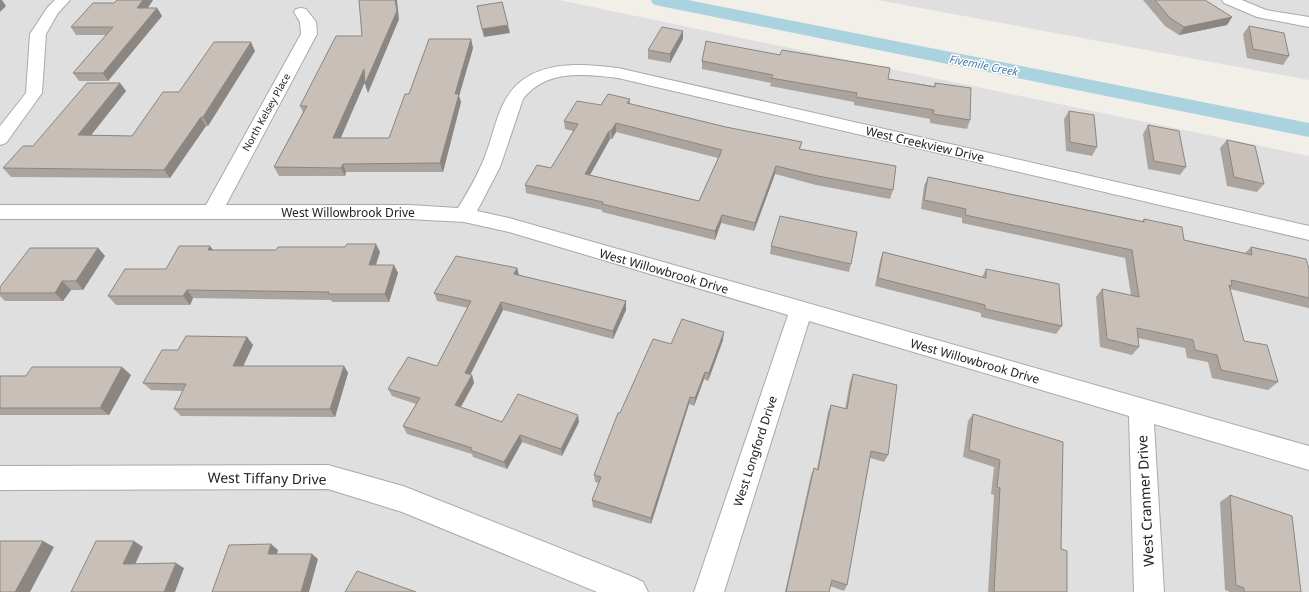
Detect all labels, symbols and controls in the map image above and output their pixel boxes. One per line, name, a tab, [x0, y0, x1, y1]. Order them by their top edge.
water label: Fivemile Creek	[949, 51, 1020, 79]
street label: North Kelsey Place	[239, 70, 293, 154]
street label: West Creekview Drive	[864, 122, 986, 166]
street label: West Willowbrook Drive	[281, 204, 415, 221]
street label: West Willowbrook Drive	[597, 244, 731, 298]
street label: West Willowbrook Drive	[908, 334, 1042, 388]
street label: West Longford Drive	[729, 393, 781, 509]
street label: West Cranmer Drive	[1132, 435, 1158, 567]
street label: West Tiffany Drive	[207, 467, 327, 489]

